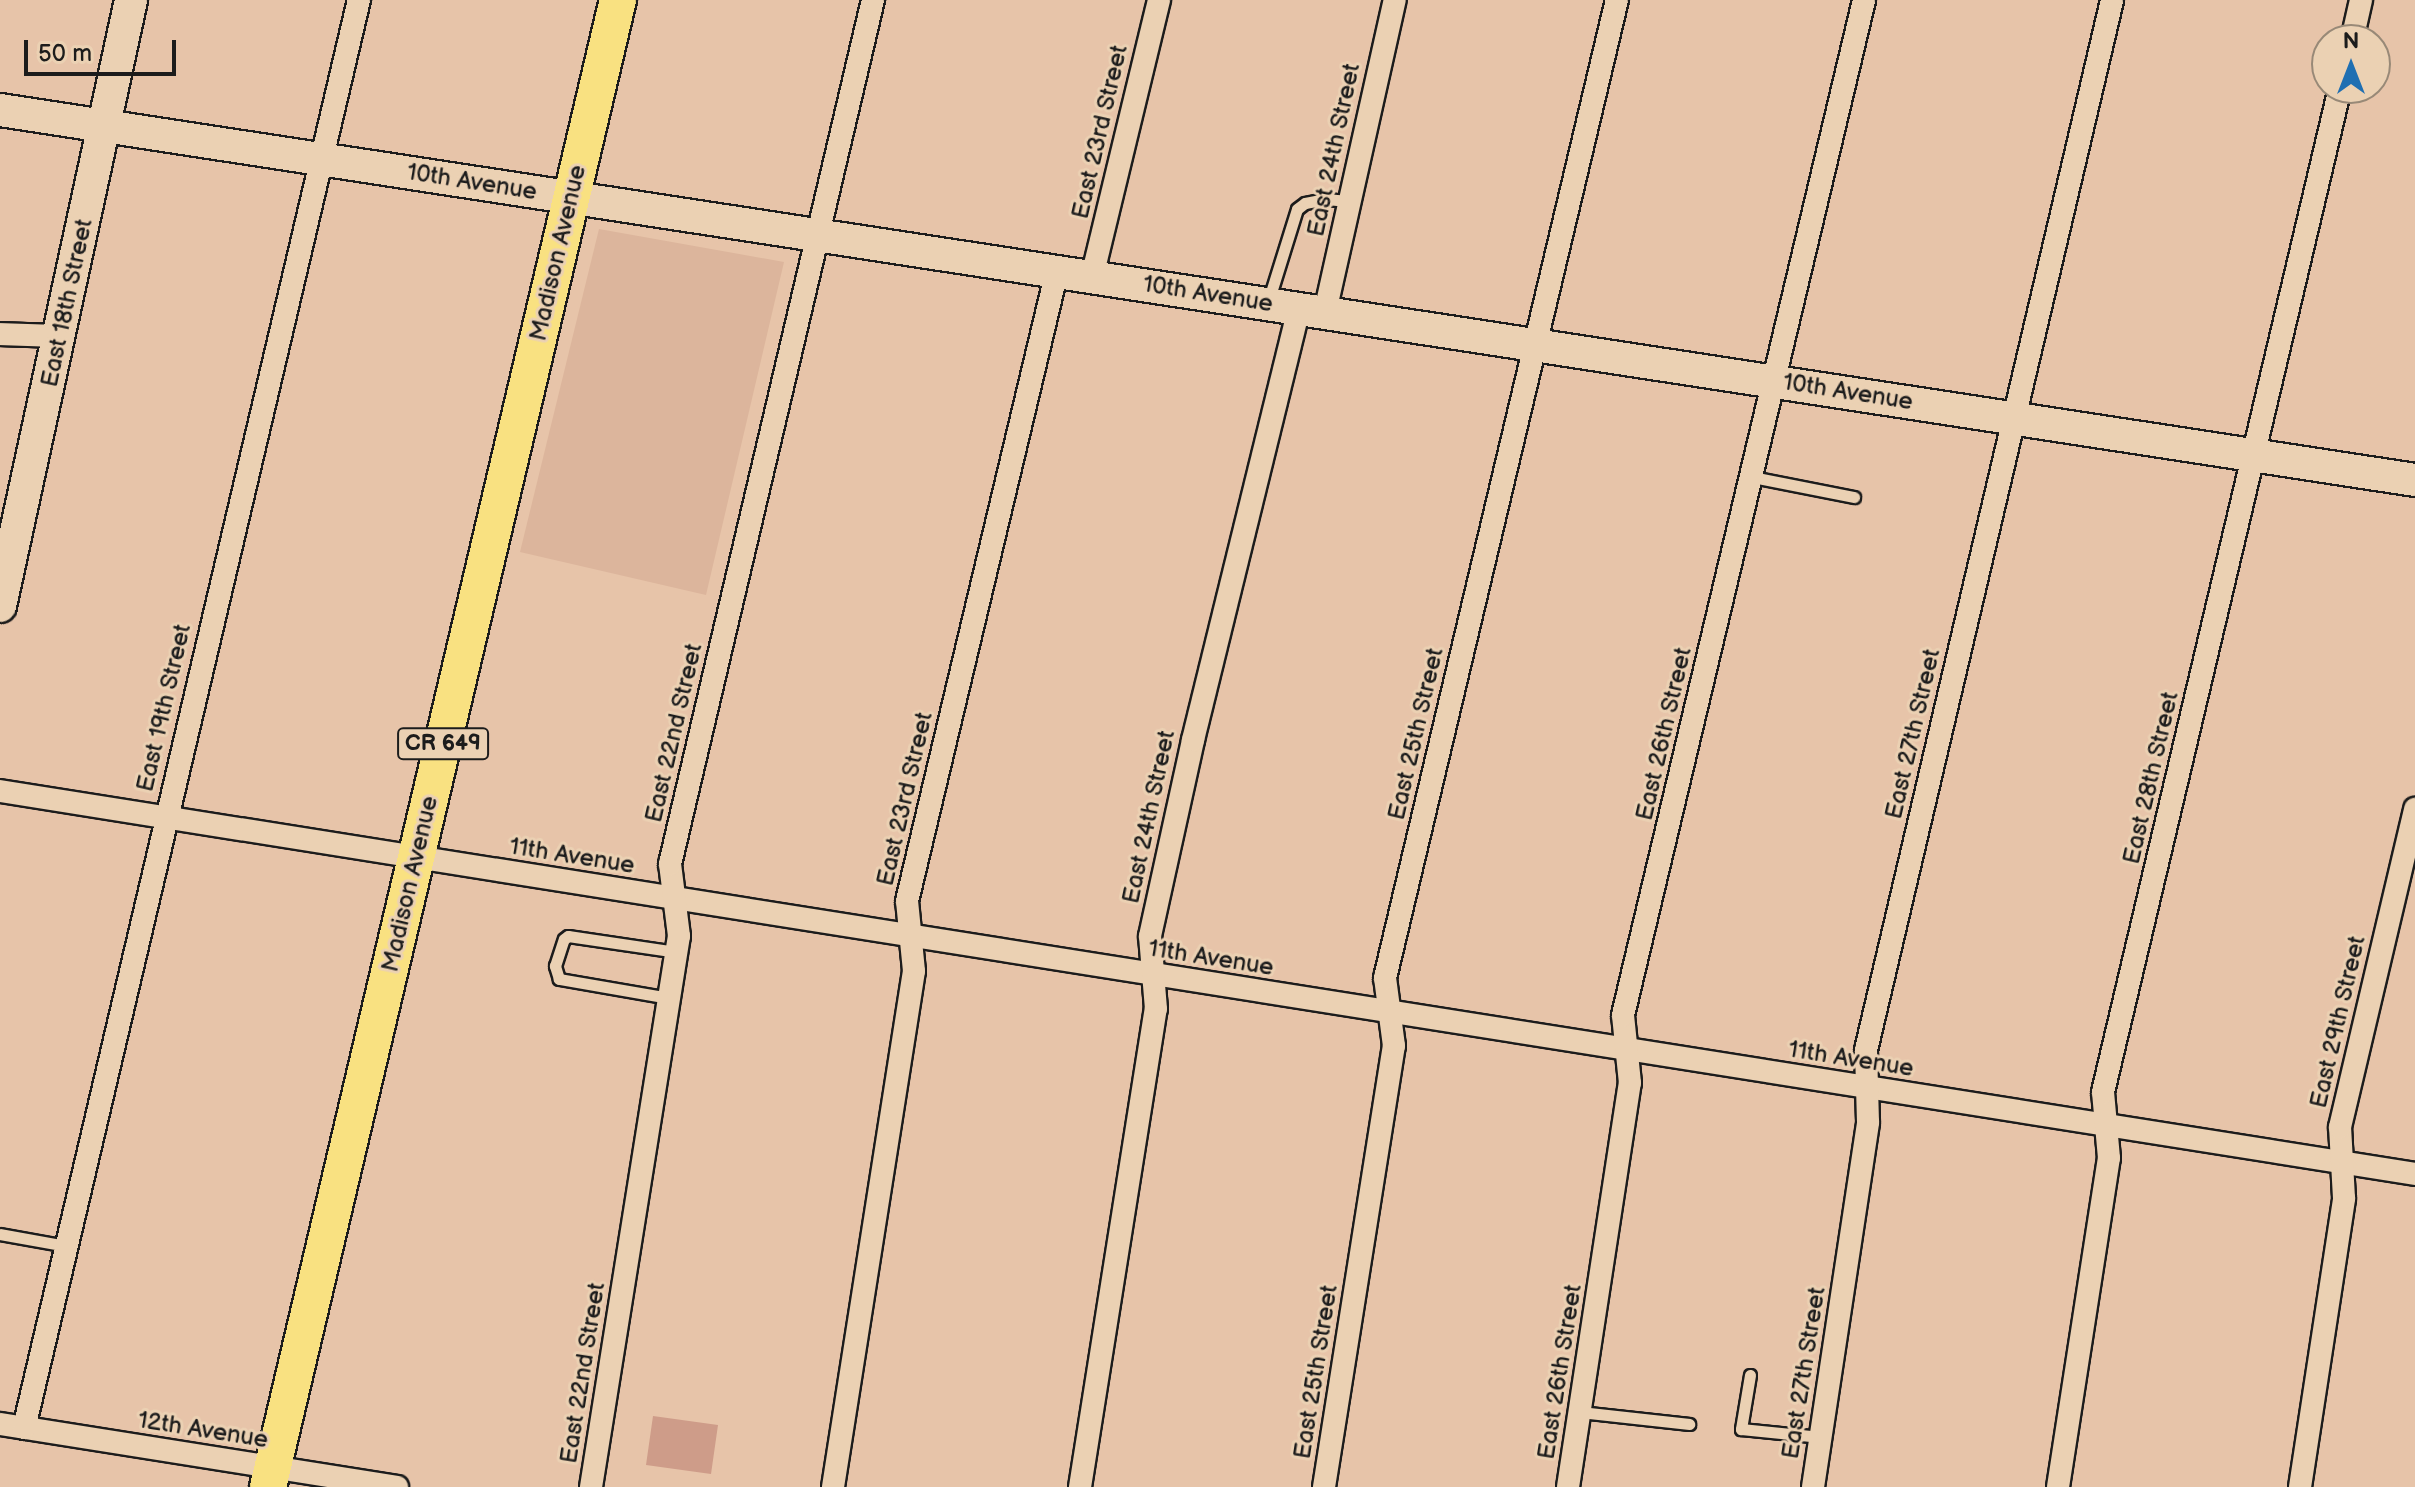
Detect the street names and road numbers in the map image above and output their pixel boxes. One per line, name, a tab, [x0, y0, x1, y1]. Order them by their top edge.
street label: East 23rd Street	[1066, 42, 1134, 222]
street label: East 24th Street	[1302, 61, 1366, 239]
street label: 10th Avenue	[405, 158, 539, 206]
street label: Madison Avenue	[524, 162, 592, 344]
street label: East 18th Street	[35, 216, 99, 390]
street label: 10th Avenue	[1141, 270, 1275, 318]
street label: 10th Avenue	[1781, 368, 1915, 416]
street label: East 19th Street	[131, 621, 197, 795]
street label: East 22nd Street	[639, 641, 709, 825]
street label: East 25th Street	[1382, 645, 1450, 823]
street label: East 26th Street	[1630, 645, 1698, 823]
street label: East 27th Street	[1879, 646, 1947, 822]
street label: East 28th Street	[2117, 689, 2185, 867]
street label: East 23rd Street	[871, 709, 939, 889]
road number: CR 649	[397, 726, 489, 762]
street label: East 24th Street	[1117, 728, 1181, 906]
street label: Madison Avenue	[376, 793, 444, 975]
street label: 11th Avenue	[507, 832, 637, 880]
street label: East 29th Street	[2304, 933, 2372, 1111]
street label: 11th Avenue	[1146, 934, 1276, 982]
street label: 11th Avenue	[1786, 1035, 1916, 1083]
street label: East 22nd Street	[554, 1280, 612, 1466]
street label: East 26th Street	[1532, 1282, 1588, 1462]
street label: East 25th Street	[1288, 1283, 1344, 1461]
street label: East 27th Street	[1776, 1285, 1832, 1461]
street label: 12th Avenue	[136, 1406, 270, 1454]

